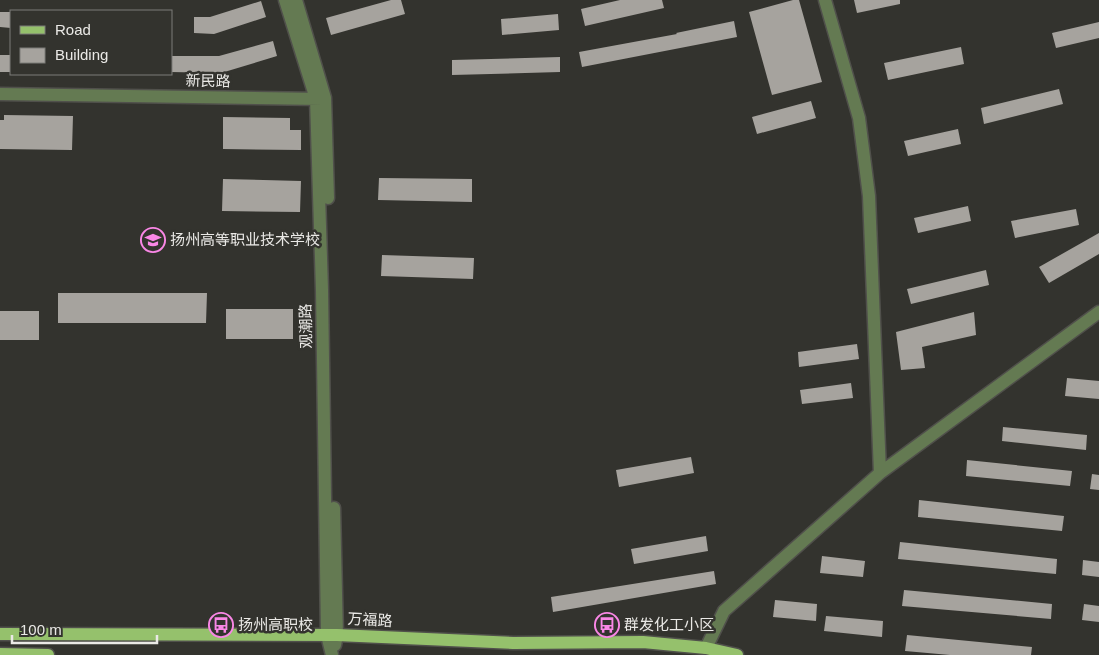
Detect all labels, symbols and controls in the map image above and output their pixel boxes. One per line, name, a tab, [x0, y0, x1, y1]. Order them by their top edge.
legend	[10, 10, 172, 75]
text: Road	[55, 21, 91, 38]
text: Building	[55, 46, 108, 63]
street label: 新民路	[185, 72, 231, 89]
school or university icon: 扬州高等职业技术学校	[140, 227, 166, 253]
place label: 扬州高等职业技术学校	[170, 231, 320, 248]
street label: 观潮路	[297, 303, 314, 349]
street label: 万福路	[347, 610, 393, 629]
scale bar	[12, 612, 158, 644]
bus stop icon: 扬州高职校	[208, 612, 234, 638]
bus stop icon: 群发化工小区	[594, 612, 620, 638]
place label: 扬州高职校	[238, 616, 313, 633]
place label: 群发化工小区	[624, 616, 714, 633]
text: 100 m	[20, 621, 62, 638]

